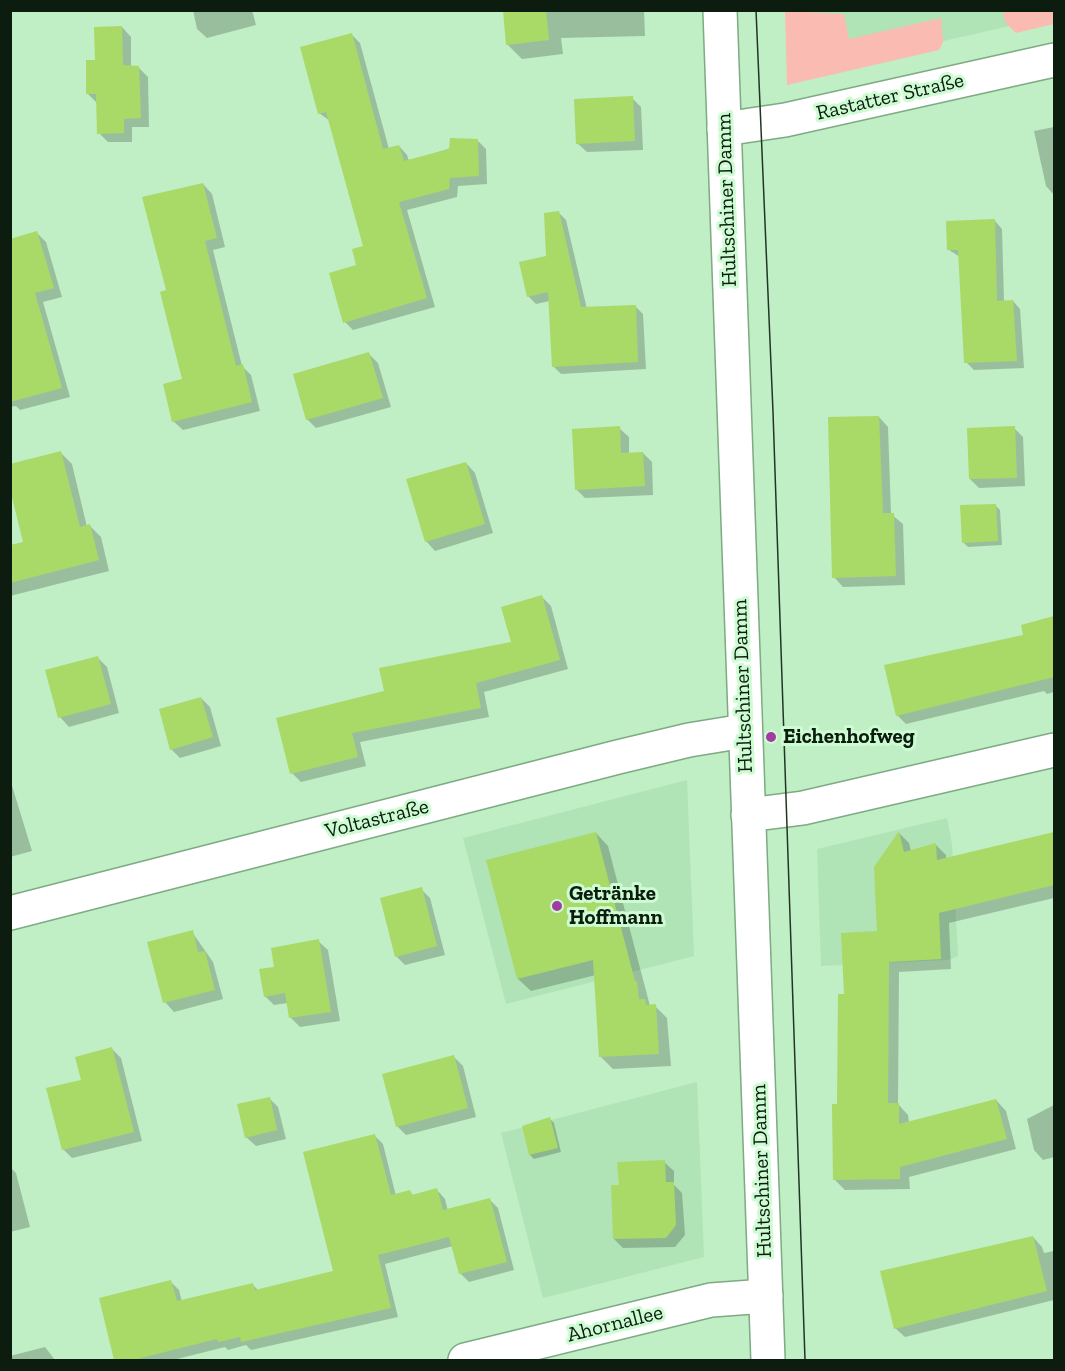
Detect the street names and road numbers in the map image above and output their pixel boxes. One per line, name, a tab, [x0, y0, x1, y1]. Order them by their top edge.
street label: Rastatter Straße	[814, 68, 966, 126]
street label: Hultschiner Damm	[711, 113, 743, 287]
street label: Hultschiner Damm	[727, 599, 759, 773]
street label: Voltastraße	[323, 794, 431, 844]
street label: Hultschiner Damm	[746, 1084, 778, 1258]
street label: Ahornallee	[564, 1300, 666, 1348]

